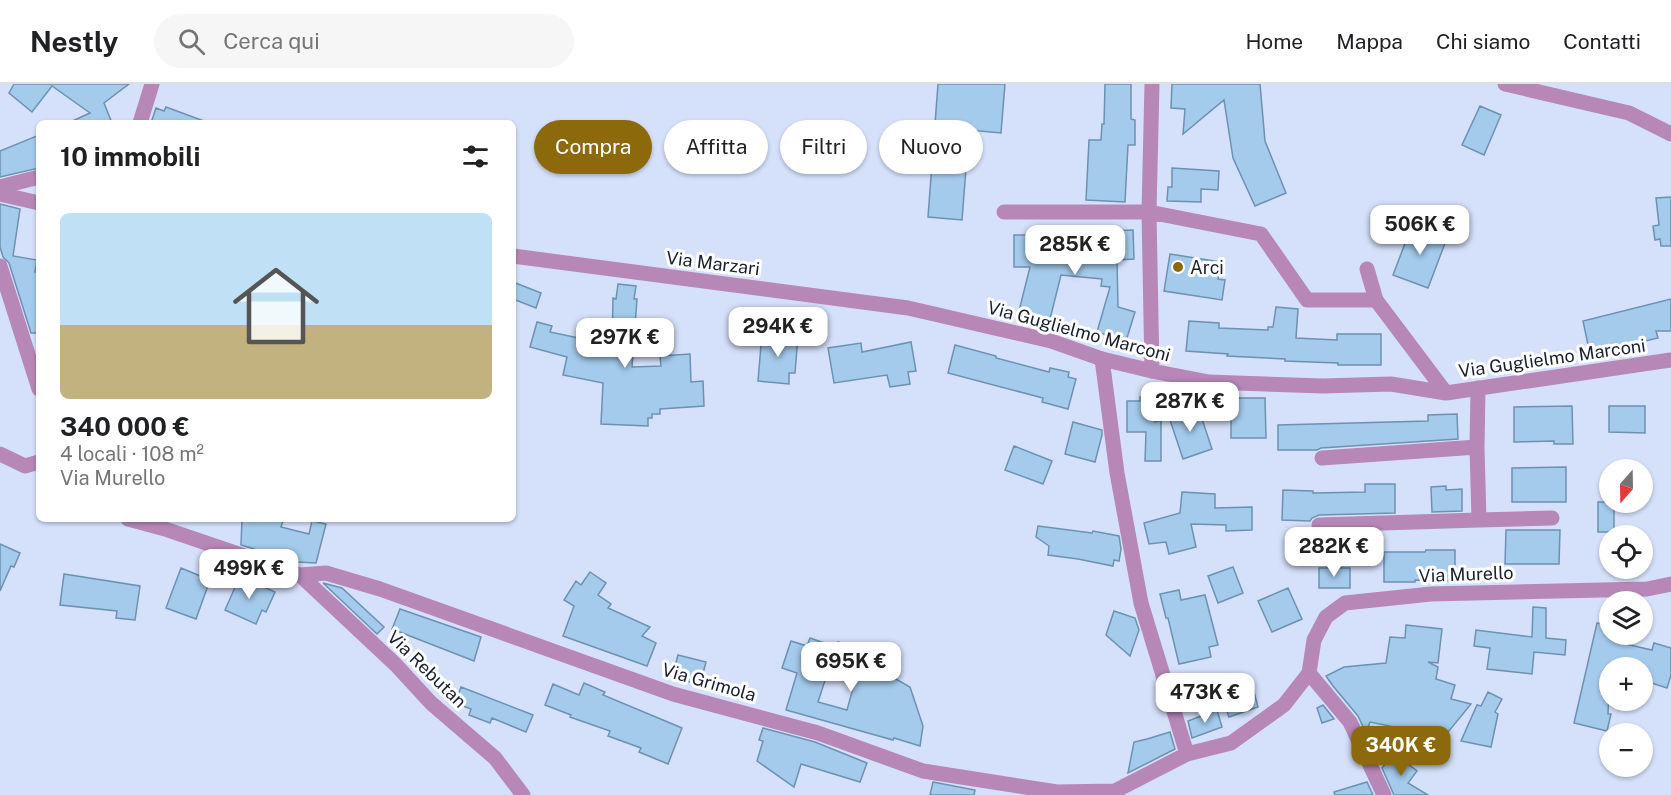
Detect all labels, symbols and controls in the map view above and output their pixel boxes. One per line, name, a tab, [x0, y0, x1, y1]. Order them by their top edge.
search box	[154, 14, 574, 68]
text: Nestly	[30, 25, 118, 58]
icon: search	[175, 25, 208, 58]
text: Cerca qui	[223, 28, 320, 54]
text: Home	[1245, 29, 1303, 54]
text: Mappa	[1336, 29, 1403, 54]
text: Chi siamo	[1436, 29, 1530, 54]
text: Contatti	[1563, 29, 1641, 54]
chip: Compra	[534, 120, 652, 174]
chip: Affitta	[664, 120, 768, 174]
chip: Filtri	[780, 120, 867, 174]
chip: Nuovo	[879, 120, 983, 174]
icon: filters	[459, 140, 492, 173]
text: 10 immobili	[60, 141, 201, 172]
pin: 506K €	[1371, 205, 1469, 256]
text: 506K €	[1384, 212, 1456, 236]
pin: 285K €	[1026, 225, 1124, 276]
text: 285K €	[1039, 232, 1111, 256]
street label: Via Marzari	[665, 247, 761, 279]
icon: home	[222, 252, 330, 360]
place label: Arci	[1190, 257, 1224, 278]
marker: Arci	[1171, 260, 1185, 274]
street label: Via Guglielmo Marconi	[985, 296, 1173, 366]
pin: 294K €	[729, 307, 827, 358]
text: 294K €	[743, 314, 813, 338]
pin: 297K €	[576, 318, 674, 369]
text: 297K €	[590, 325, 660, 349]
street label: Via Guglielmo Marconi	[1457, 334, 1647, 382]
pin: 287K €	[1141, 382, 1239, 433]
text: 287K €	[1155, 389, 1225, 413]
text: 340 000 €	[60, 411, 190, 442]
text: 4 locali · 108 m²	[60, 442, 204, 466]
north arrow	[1599, 459, 1653, 513]
map controls	[1599, 459, 1653, 777]
text: Via Murello	[60, 466, 165, 490]
button: locate	[1599, 525, 1653, 579]
pin: 282K €	[1285, 527, 1383, 578]
text: 282K €	[1299, 534, 1369, 558]
pin: 499K €	[200, 549, 298, 600]
text: 499K €	[213, 556, 285, 580]
street label: Via Murello	[1418, 562, 1514, 586]
button: layers	[1599, 591, 1653, 645]
street label: Via Rebutan	[383, 626, 471, 712]
pin: 695K €	[802, 642, 900, 693]
text: 695K €	[815, 649, 887, 673]
button: +	[1599, 657, 1653, 711]
street label: Via Grimola	[660, 659, 758, 705]
pin: 473K €	[1156, 673, 1254, 724]
text: 473K €	[1170, 680, 1240, 704]
button: −	[1599, 723, 1653, 777]
pin: 340K €	[1352, 726, 1450, 777]
text: 340K €	[1365, 733, 1437, 757]

